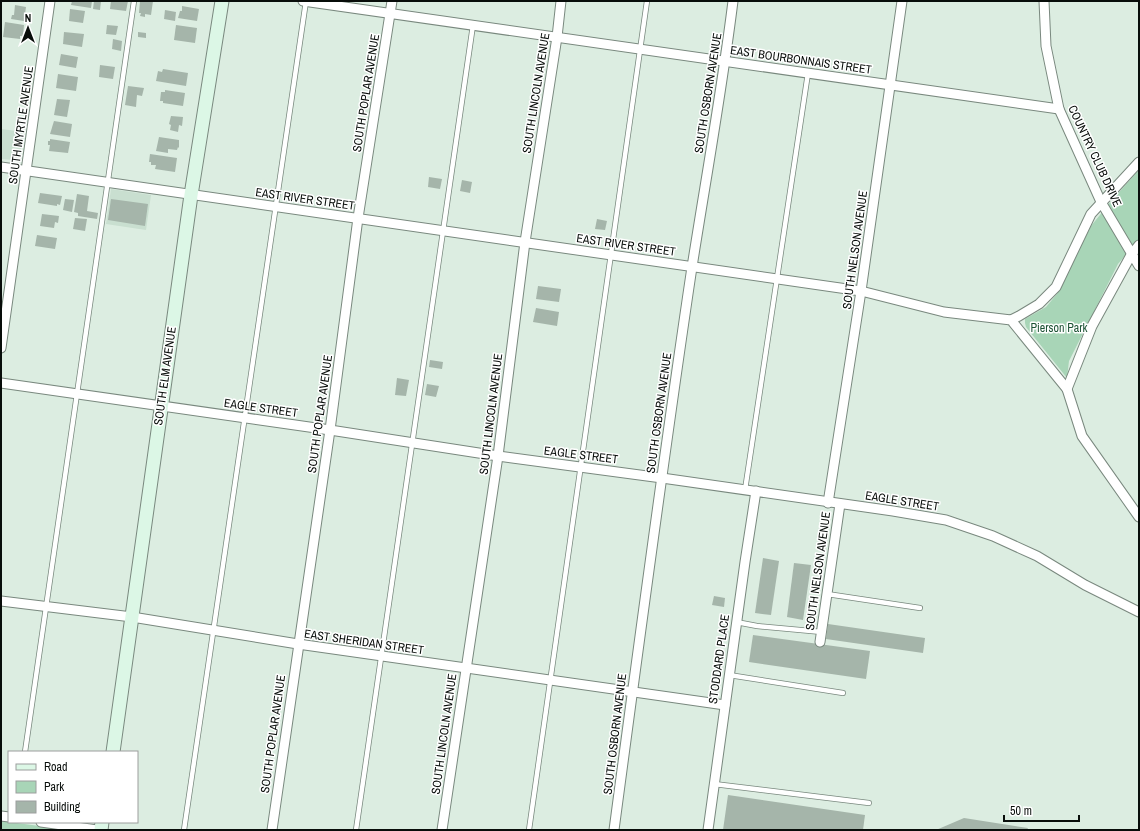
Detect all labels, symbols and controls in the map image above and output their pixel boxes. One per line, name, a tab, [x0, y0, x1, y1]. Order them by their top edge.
north arrow	[8, 8, 48, 48]
text: N	[25, 11, 31, 25]
street label: SOUTH LINCOLN AVENUE	[519, 32, 553, 154]
street label: SOUTH OSBORN AVENUE	[691, 32, 725, 154]
street label: SOUTH POPLAR AVENUE	[349, 33, 383, 153]
street label: EAST BOURBONNAIS STREET	[729, 42, 873, 78]
street label: SOUTH MYRTLE AVENUE	[5, 65, 37, 185]
street label: COUNTRY CLUB DRIVE	[1064, 103, 1126, 209]
street label: EAST RIVER STREET	[254, 184, 356, 214]
street label: SOUTH NELSON AVENUE	[839, 190, 871, 310]
street label: EAST RIVER STREET	[575, 230, 677, 260]
park label: Pierson Park	[1031, 320, 1088, 336]
street label: SOUTH ELM AVENUE	[150, 326, 180, 426]
street label: SOUTH OSBORN AVENUE	[643, 352, 675, 474]
street label: SOUTH LINCOLN AVENUE	[476, 353, 506, 475]
street label: SOUTH POPLAR AVENUE	[304, 354, 336, 474]
street label: EAGLE STREET	[223, 395, 299, 421]
street label: EAGLE STREET	[543, 443, 619, 467]
street label: EAGLE STREET	[864, 487, 940, 515]
street label: SOUTH NELSON AVENUE	[802, 511, 834, 631]
street label: STODDARD PLACE	[705, 613, 733, 705]
street label: EAST SHERIDAN STREET	[303, 626, 425, 658]
street label: SOUTH LINCOLN AVENUE	[428, 673, 460, 795]
street label: SOUTH OSBORN AVENUE	[600, 673, 630, 795]
street label: SOUTH POPLAR AVENUE	[257, 674, 289, 794]
legend	[8, 751, 138, 823]
text: Road	[44, 759, 68, 775]
text: Park	[44, 779, 64, 795]
scale bar	[1004, 797, 1079, 823]
text: Building	[44, 799, 81, 815]
text: 50 m	[1010, 803, 1032, 819]

